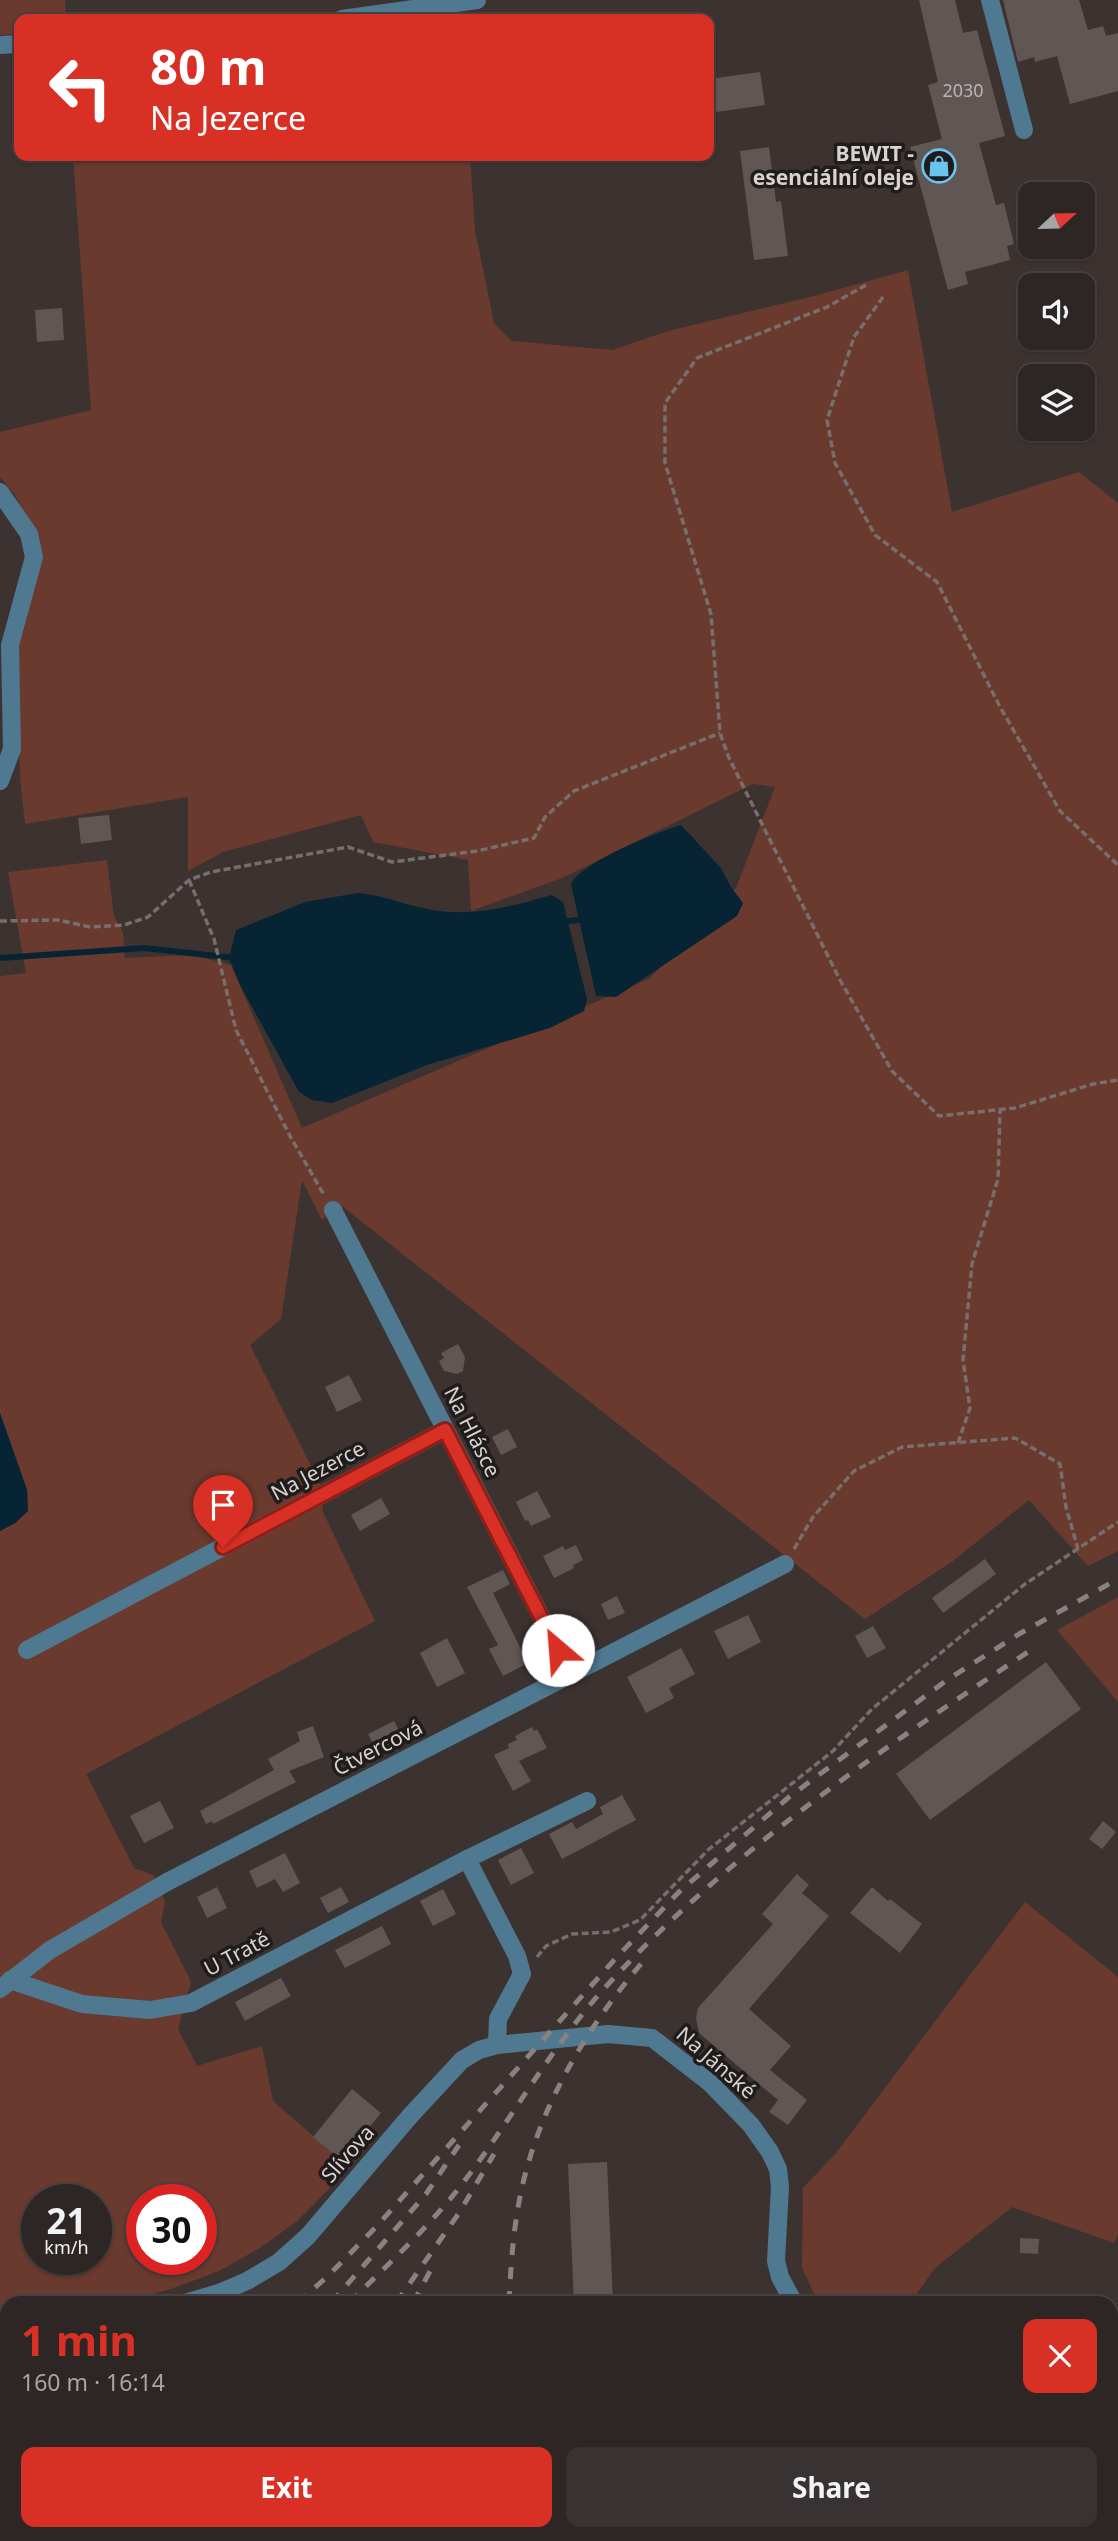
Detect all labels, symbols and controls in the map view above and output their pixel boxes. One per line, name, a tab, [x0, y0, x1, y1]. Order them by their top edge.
text: 80 m	[150, 33, 267, 99]
icon: left	[35, 42, 126, 133]
house number: 2030	[942, 78, 984, 102]
text: Na Jezerce	[150, 96, 306, 139]
place label: BEWIT - esenciální oleje	[753, 139, 914, 191]
shop icon: BEWIT - esenciální oleje	[920, 147, 958, 185]
north arrow	[1018, 182, 1096, 259]
map controls	[1018, 182, 1095, 441]
button: sound	[1018, 273, 1095, 350]
button: layers	[1018, 364, 1095, 441]
street label: Na Hlásce	[438, 1382, 508, 1482]
street label: Na Jezerce	[266, 1434, 369, 1507]
pin	[193, 1475, 253, 1547]
icon: arrive	[204, 1486, 242, 1524]
position arrow	[521, 1613, 595, 1687]
street label: Čtvercová	[328, 1713, 427, 1781]
street label: U Tratě	[199, 1924, 274, 1982]
street label: Na Jánské	[671, 2020, 762, 2105]
street label: Slívova	[314, 2119, 380, 2188]
speed limit sign: 30	[126, 2184, 217, 2275]
text: 21	[46, 2197, 87, 2244]
text: km/h	[44, 2235, 89, 2259]
text: 1 min	[21, 2311, 137, 2368]
button: close	[1023, 2319, 1097, 2393]
text: 160 m · 16:14	[21, 2366, 165, 2398]
button: Exit	[21, 2447, 552, 2527]
button: Share	[566, 2447, 1097, 2527]

